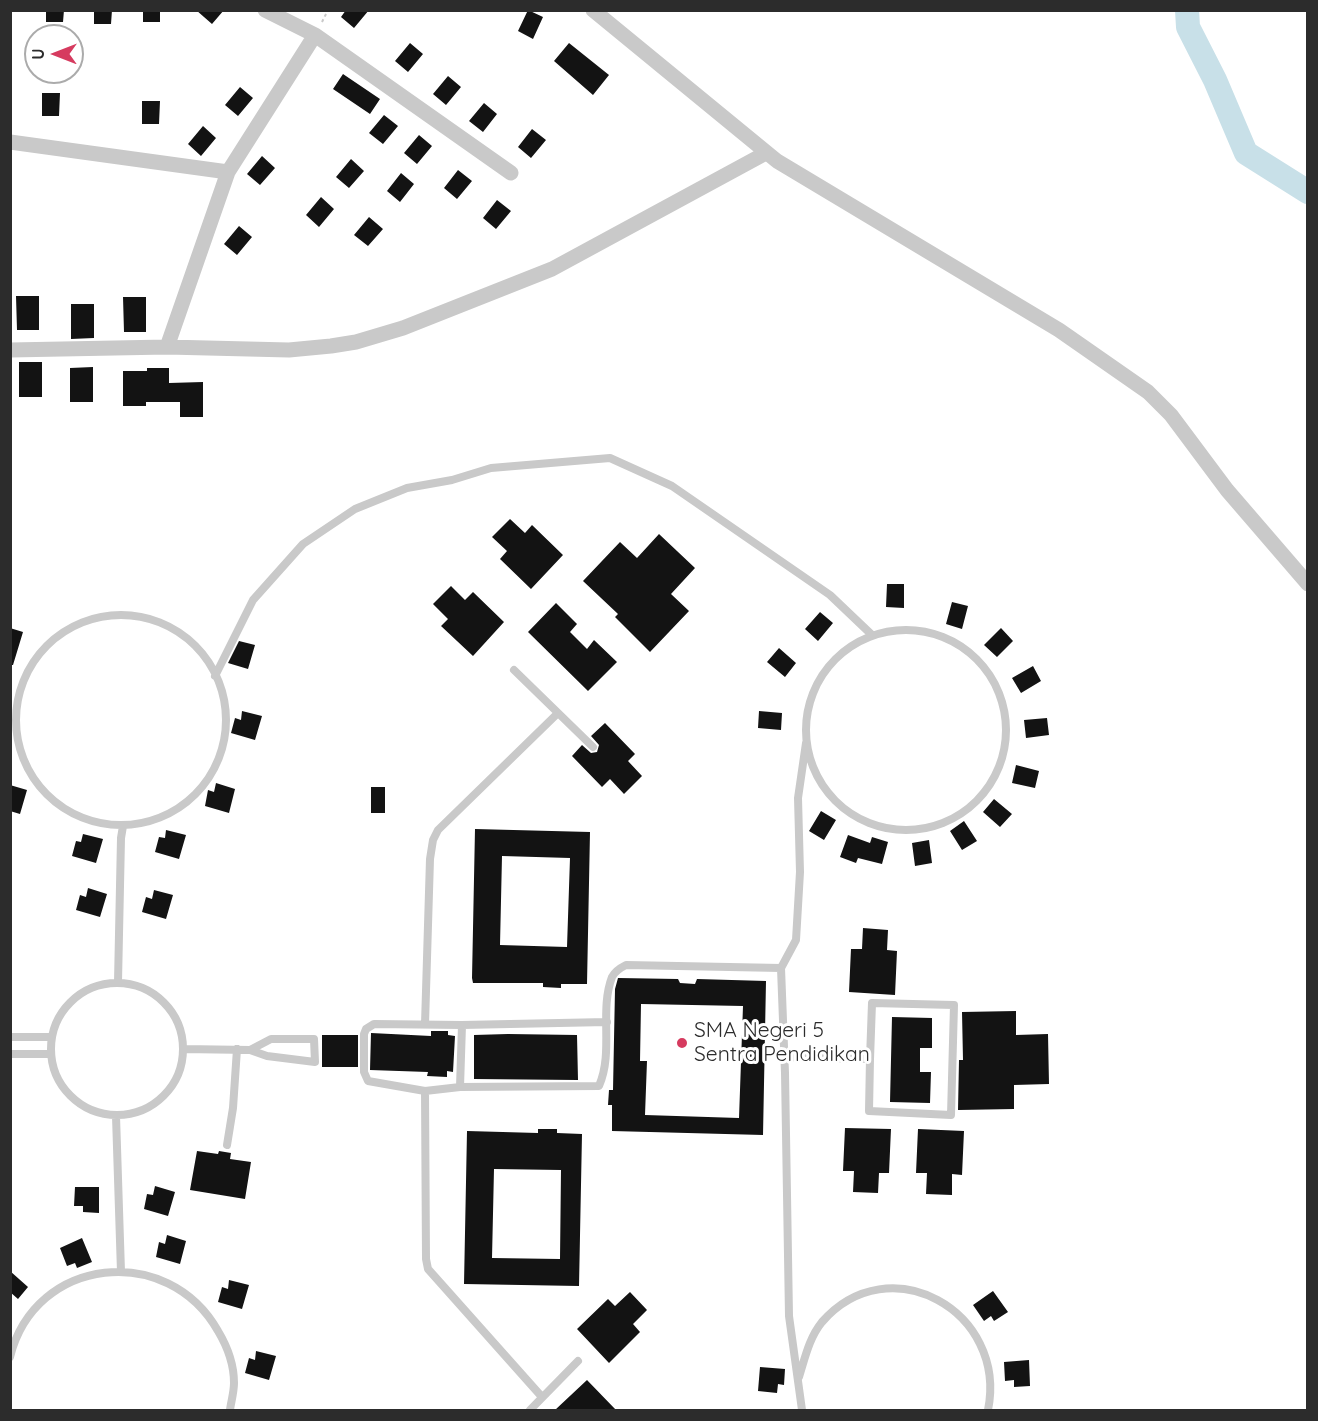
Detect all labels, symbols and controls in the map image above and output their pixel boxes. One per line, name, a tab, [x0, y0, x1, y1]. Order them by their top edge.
north arrow	[24, 24, 84, 84]
text: U	[28, 48, 48, 60]
place label: SMA Negeri 5 Sentra Pendidikan	[694, 1018, 870, 1068]
marker: SMA Negeri 5 Sentra Pendidikan	[675, 1036, 689, 1050]

